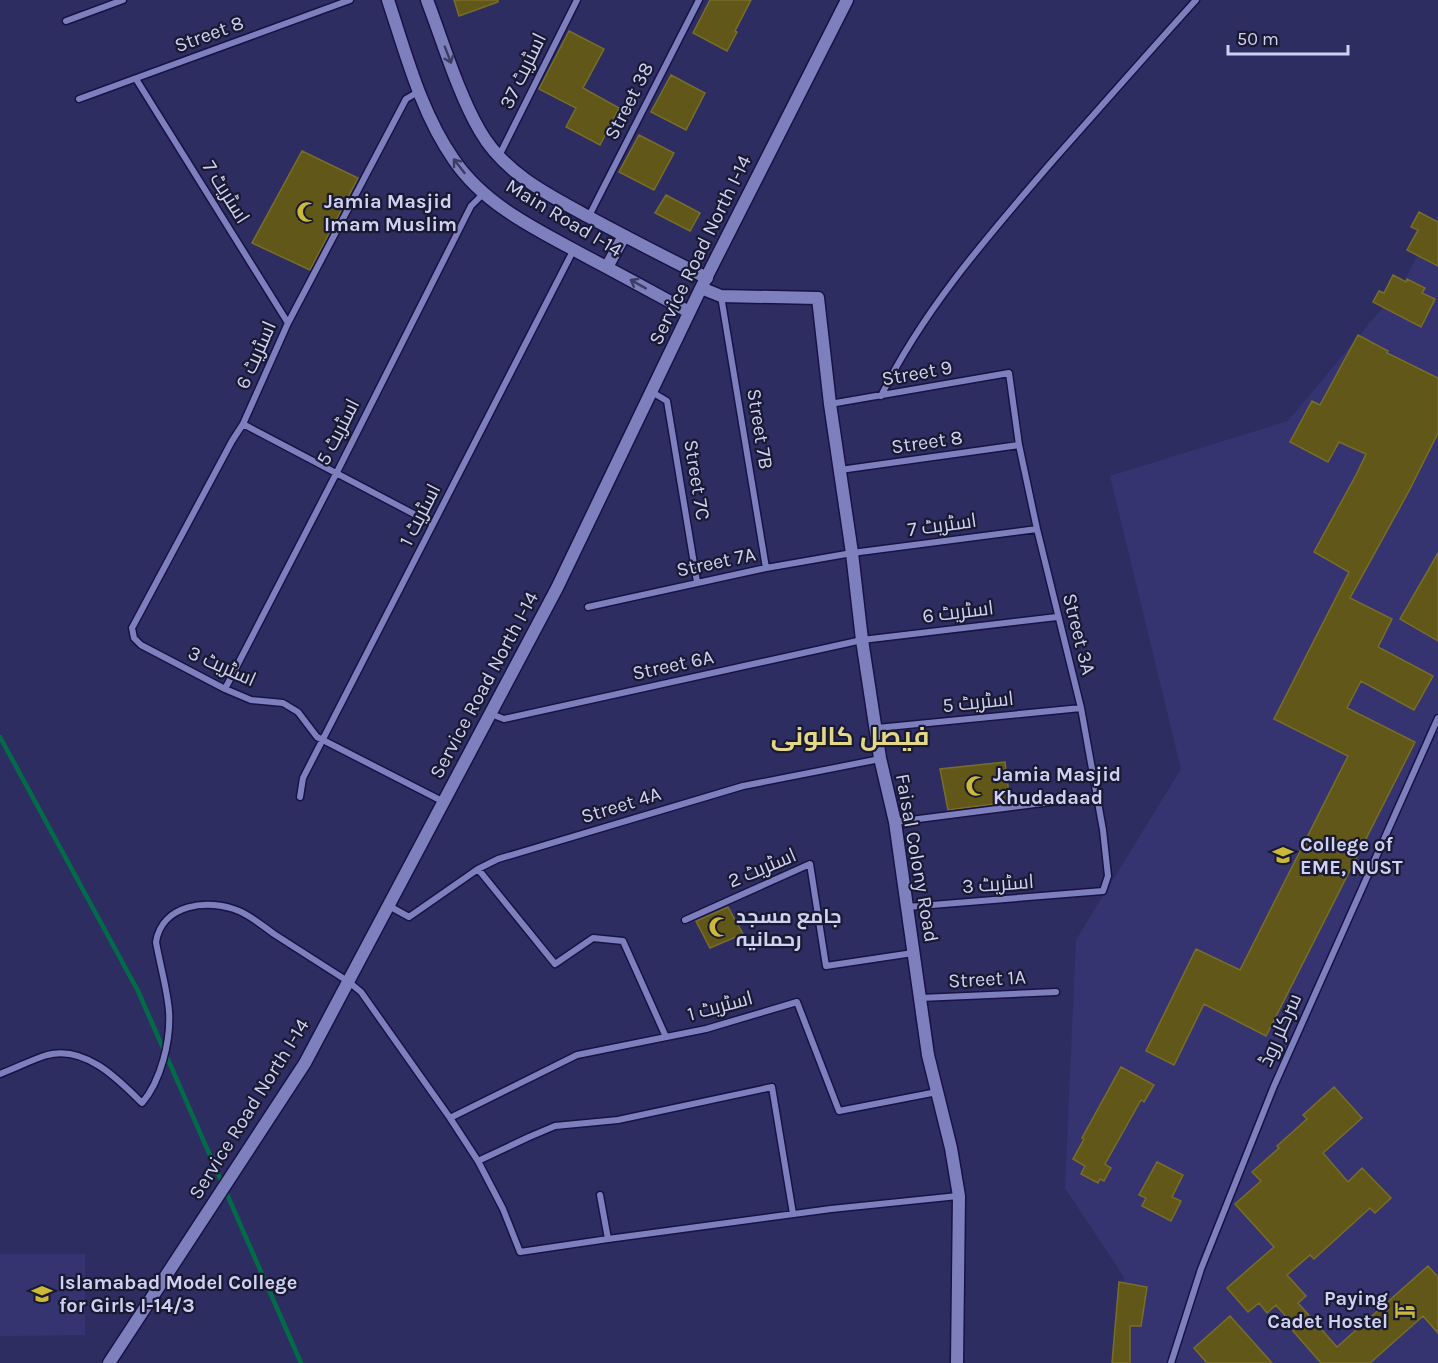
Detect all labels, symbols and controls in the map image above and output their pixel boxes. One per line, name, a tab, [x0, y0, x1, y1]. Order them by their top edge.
street label: Street 8	[171, 11, 247, 57]
scale bar	[1228, 18, 1348, 56]
text: 50 m	[1237, 28, 1279, 50]
street label: اسٹریٹ 37	[495, 29, 551, 113]
one-way arrow	[443, 45, 454, 64]
street label: Street 38	[600, 58, 658, 144]
street label: Service Road North I-14	[644, 151, 756, 349]
street label: اسٹریٹ 7	[198, 156, 254, 228]
one-way arrow	[453, 159, 465, 175]
street label: Main Road I-14	[502, 174, 626, 262]
place label: Jamia Masjid Imam Muslim	[324, 190, 457, 236]
mosque icon: Jamia Masjid Imam Muslim	[295, 200, 319, 224]
one-way arrow	[630, 278, 647, 290]
street label: اسٹریٹ 6	[231, 318, 281, 392]
street label: Street 9	[880, 355, 954, 391]
street label: Street 7B	[742, 387, 778, 471]
street label: اسٹریٹ 5	[312, 395, 364, 469]
street label: Street 8	[890, 426, 964, 458]
street label: Street 7C	[679, 438, 715, 522]
street label: اسٹریٹ 1	[395, 480, 445, 550]
street label: اسٹریٹ 7	[906, 509, 978, 541]
street label: Street 7A	[674, 542, 758, 582]
street label: Service Road North I-14	[425, 588, 543, 782]
street label: Street 3A	[1058, 591, 1100, 677]
street label: اسٹریٹ 6	[921, 596, 995, 628]
street label: اسٹریٹ 3	[184, 641, 260, 691]
street label: Street 6A	[630, 645, 716, 685]
street label: اسٹریٹ 5	[941, 687, 1015, 717]
district label: فیصل کالونی	[771, 721, 929, 752]
place label: Jamia Masjid Khudadaad	[993, 763, 1121, 809]
street label: Faisal Colony Road	[891, 772, 943, 944]
mosque icon: Jamia Masjid Khudadaad	[964, 774, 988, 798]
street label: Street 4A	[578, 782, 664, 828]
place label: College of EME, NUST	[1300, 833, 1403, 879]
street label: اسٹریٹ 2	[724, 843, 800, 893]
school or university icon: College of EME, NUST	[1271, 843, 1295, 867]
street label: اسٹریٹ 3	[961, 870, 1035, 898]
place label: جامع مسجد رحمانیہ	[736, 905, 841, 951]
mosque icon: جامع مسجد رحمانیہ	[707, 915, 731, 939]
street label: Street 1A	[948, 965, 1026, 993]
street label: اسٹریٹ 1	[685, 986, 755, 1026]
street label: سرکلر روڈ	[1254, 990, 1306, 1070]
street label: Service Road North I-14	[184, 1015, 314, 1203]
place label: Islamabad Model College for Girls I-14/3	[59, 1271, 297, 1317]
school or university icon: Islamabad Model College for Girls I-14/3	[30, 1282, 54, 1306]
place label: Paying Cadet Hostel	[1267, 1287, 1388, 1333]
hotel icon: Paying Cadet Hostel	[1393, 1298, 1417, 1322]

